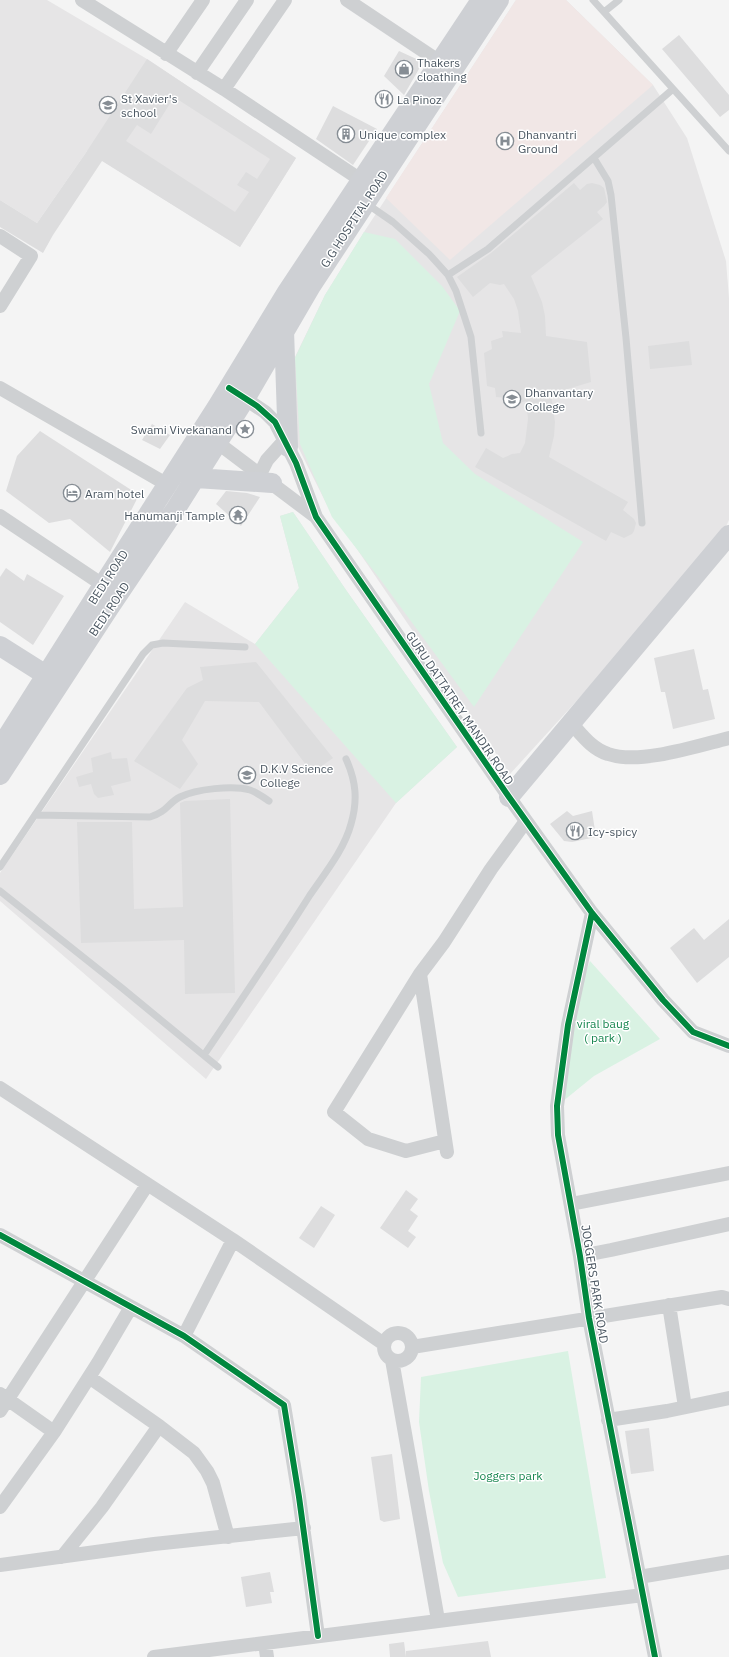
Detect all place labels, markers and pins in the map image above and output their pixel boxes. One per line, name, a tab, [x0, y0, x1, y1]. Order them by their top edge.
place label: Thakers cloathing	[417, 55, 467, 84]
shop icon: Thakers cloathing	[394, 59, 414, 79]
restaurant icon: La Pinoz	[374, 89, 394, 109]
place label: St Xavier's school	[121, 91, 178, 120]
place label: La Pinoz	[397, 92, 442, 107]
school or university icon: St Xavier's school	[98, 95, 118, 115]
building icon: Unique complex	[336, 124, 356, 144]
place label: Unique complex	[359, 127, 446, 142]
place label: Dhanvantri Ground	[518, 127, 577, 156]
hospital icon: Dhanvantri Ground	[495, 131, 515, 151]
place label: Dhanvantary College	[525, 385, 593, 414]
school or university icon: Dhanvantary College	[502, 389, 522, 409]
place icon: Swami Vivekanand	[235, 419, 255, 439]
place label: Swami Vivekanand	[131, 422, 232, 437]
hotel icon: Aram hotel	[62, 483, 82, 503]
place label: Aram hotel	[85, 486, 144, 501]
temple icon: Hanumanji Tample	[228, 505, 248, 525]
place label: Hanumanji Tample	[124, 508, 225, 523]
place label: D.K.V Science College	[260, 761, 334, 790]
school or university icon: D.K.V Science College	[237, 765, 257, 785]
restaurant icon: Icy-spicy	[565, 821, 585, 841]
place label: Icy-spicy	[588, 824, 637, 839]

